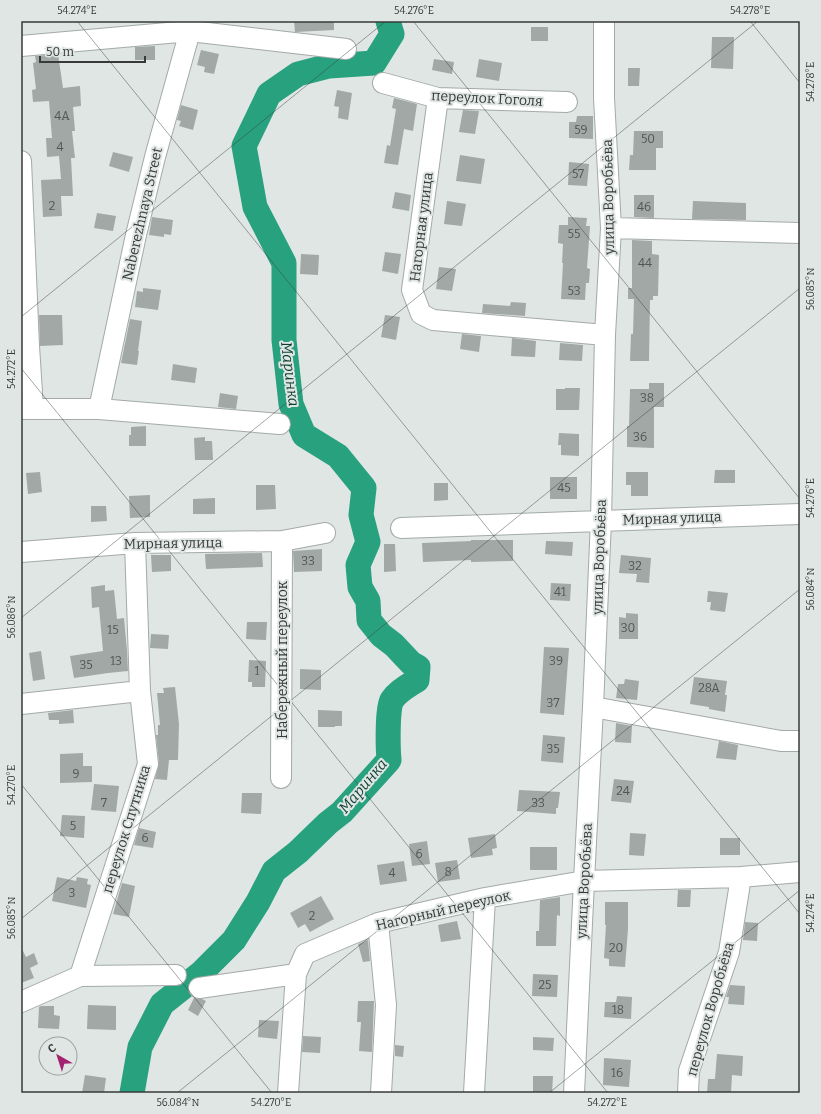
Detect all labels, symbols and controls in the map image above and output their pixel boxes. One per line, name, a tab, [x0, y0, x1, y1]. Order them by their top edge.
text: 54.274°E	[57, 5, 97, 17]
text: 54.276°E	[394, 5, 434, 17]
text: 54.278°E	[730, 5, 770, 17]
scale bar	[40, 38, 145, 64]
text: 50 m	[46, 45, 75, 59]
text: 54.278°E	[805, 62, 817, 102]
street label: переулок Гоголя	[431, 87, 543, 110]
house number: 4А	[54, 109, 70, 123]
house number: 59	[574, 123, 588, 137]
house number: 50	[641, 132, 655, 146]
street label: улица Воробьёва	[599, 139, 618, 256]
house number: 4	[56, 140, 64, 154]
street label: Naberezhnaya Street	[119, 146, 166, 282]
house number: 57	[572, 167, 584, 181]
street label: Нагорная улица	[406, 171, 437, 283]
house number: 2	[49, 199, 55, 213]
house number: 46	[637, 200, 651, 214]
house number: 55	[568, 227, 580, 241]
house number: 44	[638, 256, 652, 270]
text: 56.085°N	[805, 268, 817, 310]
house number: 53	[568, 284, 581, 298]
water label: Маринка	[277, 340, 303, 408]
text: 54.272°E	[6, 349, 18, 389]
house number: 38	[640, 391, 654, 405]
house number: 36	[633, 430, 647, 444]
text: 54.276°E	[805, 478, 817, 518]
house number: 45	[557, 481, 571, 495]
street label: улица Воробьёва	[589, 498, 610, 616]
street label: Мирная улица	[622, 508, 722, 529]
street label: Мирная улица	[123, 534, 223, 553]
house number: 33	[301, 554, 315, 568]
house number: 32	[628, 559, 642, 573]
text: 56.084°N	[805, 567, 817, 610]
street label: Набережный переулок	[274, 580, 291, 739]
house number: 41	[554, 585, 566, 599]
text: 56.086°N	[6, 595, 18, 639]
house number: 30	[621, 621, 635, 635]
house number: 15	[107, 623, 119, 637]
house number: 13	[110, 654, 122, 668]
house number: 39	[549, 654, 563, 668]
house number: 35	[79, 658, 93, 672]
house number: 1	[255, 664, 260, 678]
house number: 28А	[698, 681, 720, 695]
house number: 37	[547, 696, 559, 710]
house number: 35	[546, 742, 560, 756]
water label: Маринка	[335, 755, 391, 817]
street label: переулок Спутника	[99, 763, 154, 895]
text: 54.270°E	[6, 765, 18, 805]
house number: 9	[72, 767, 80, 781]
house number: 24	[616, 784, 630, 798]
house number: 7	[101, 796, 107, 810]
house number: 33	[531, 796, 545, 810]
house number: 5	[70, 819, 76, 833]
street label: улица Воробьёва	[573, 822, 596, 940]
house number: 6	[141, 831, 149, 845]
house number: 6	[415, 847, 423, 861]
house number: 8	[444, 865, 452, 879]
house number: 4	[388, 866, 396, 880]
house number: 3	[69, 886, 76, 900]
street label: Нагорный переулок	[374, 887, 513, 934]
text: 54.274°E	[805, 893, 817, 933]
text: 56.085°N	[6, 897, 18, 939]
house number: 2	[309, 909, 315, 923]
street label: переулок Воробьёва	[683, 940, 738, 1078]
house number: 20	[609, 941, 623, 955]
house number: 25	[539, 978, 551, 992]
house number: 18	[612, 1003, 624, 1017]
north arrow	[38, 1036, 78, 1076]
text: С	[45, 1041, 59, 1056]
house number: 16	[611, 1066, 623, 1080]
text: 56.084°N	[157, 1097, 200, 1109]
text: 54.270°E	[251, 1097, 291, 1109]
text: 54.272°E	[587, 1097, 627, 1109]

